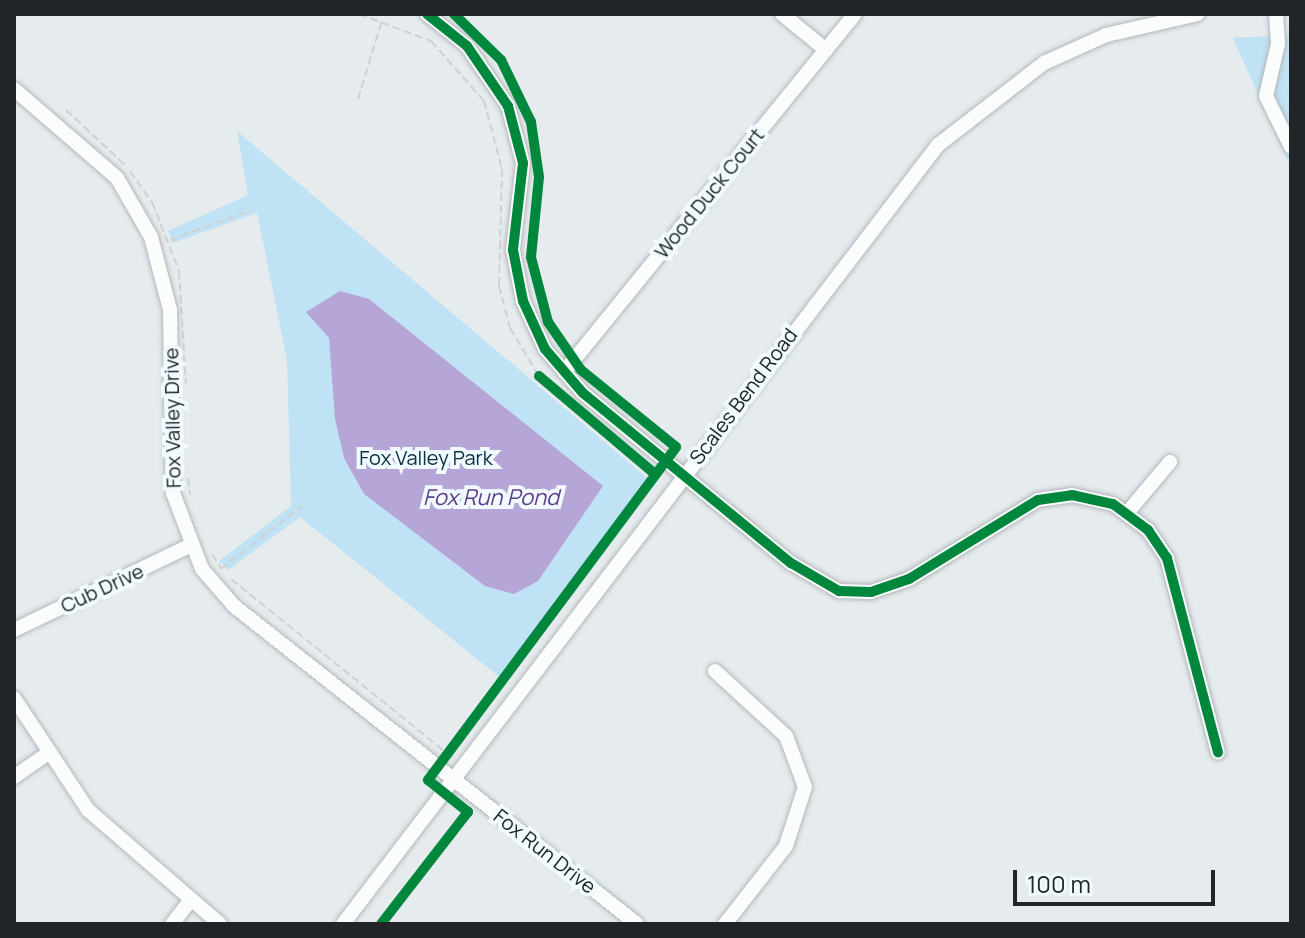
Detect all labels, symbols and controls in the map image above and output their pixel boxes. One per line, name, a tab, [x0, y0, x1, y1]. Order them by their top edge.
street label: Wood Duck Court	[649, 123, 769, 263]
street label: Scales Bend Road	[684, 323, 802, 469]
street label: Fox Valley Drive	[159, 348, 185, 488]
park label: Fox Valley Park	[359, 445, 493, 469]
water label: Fox Run Pond	[423, 485, 559, 511]
street label: Cub Drive	[57, 558, 147, 618]
street label: Fox Run Drive	[489, 804, 601, 898]
scale bar	[1017, 854, 1219, 904]
text: 100 m	[1027, 867, 1091, 900]

